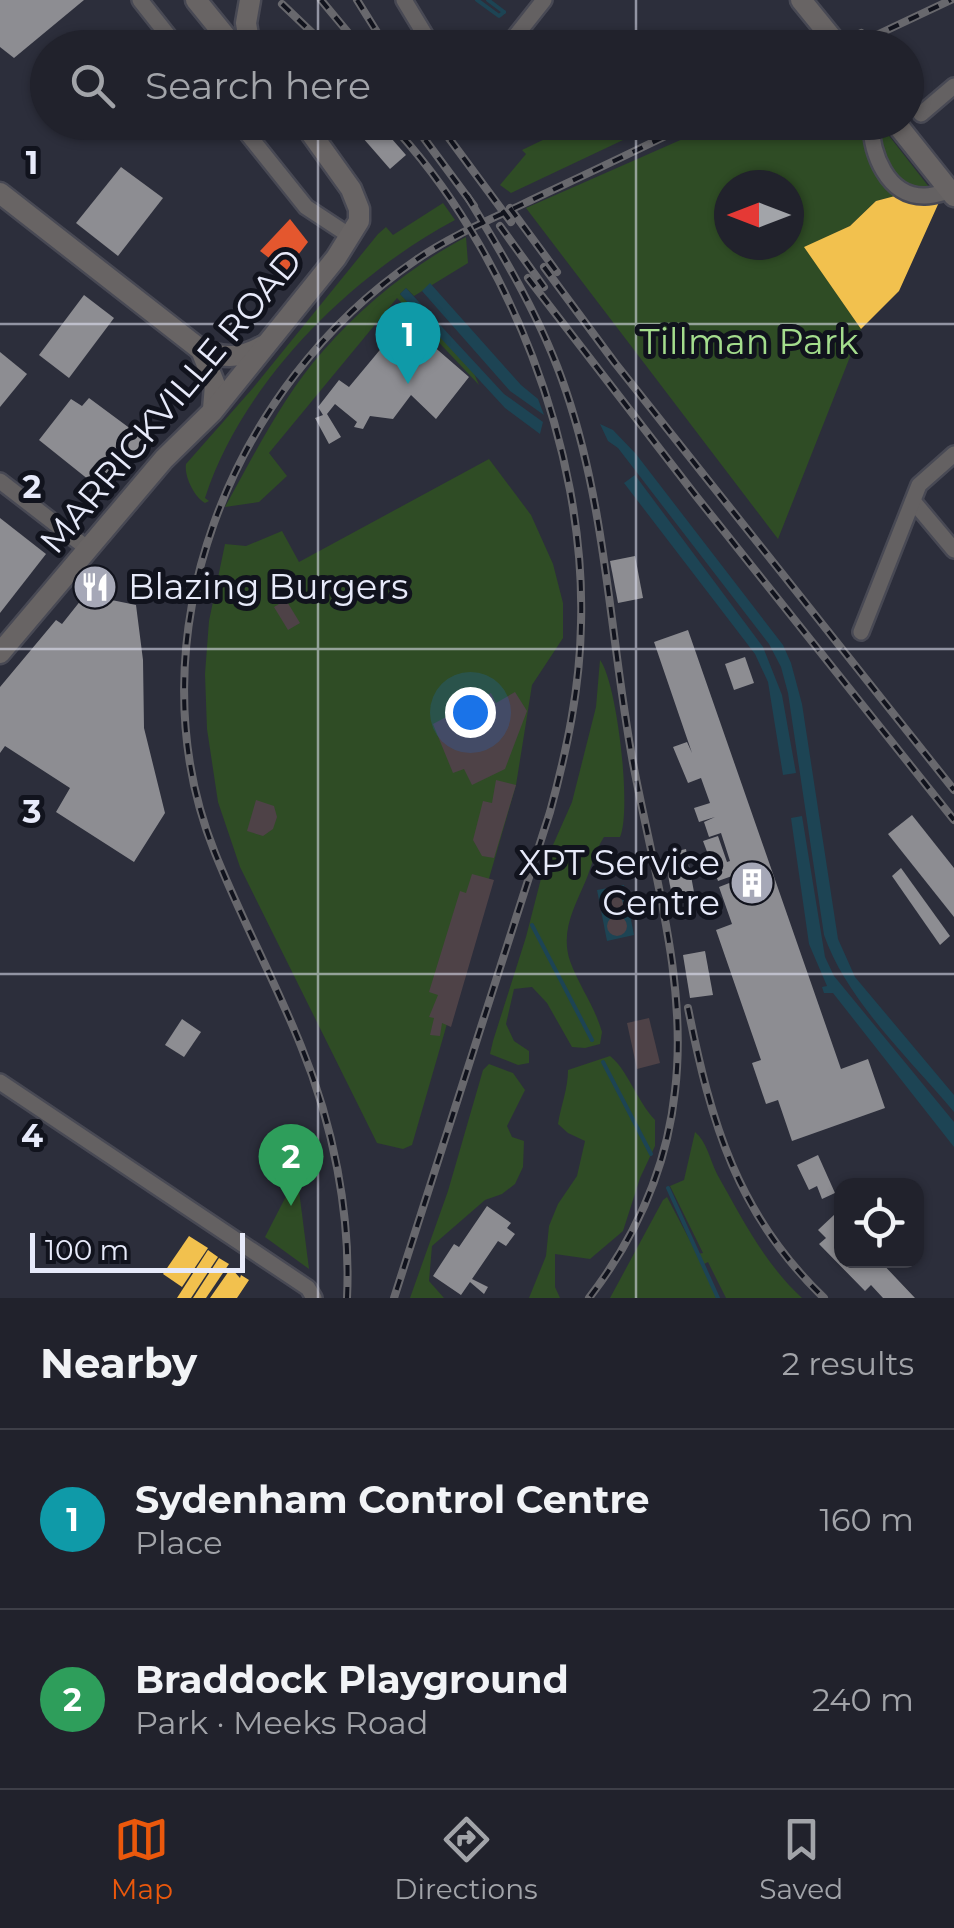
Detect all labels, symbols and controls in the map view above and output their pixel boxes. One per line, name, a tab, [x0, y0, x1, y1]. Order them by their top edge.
search box	[30, 30, 924, 140]
icon: search	[65, 58, 120, 113]
text: Search here	[145, 62, 371, 109]
text: 1	[26, 143, 38, 182]
north arrow	[714, 170, 804, 260]
street label: MARRICKVILLE ROAD	[31, 240, 311, 562]
pin: 1	[376, 302, 440, 384]
park label: Tillman Park	[640, 320, 859, 363]
text: 2	[23, 467, 41, 506]
restaurant icon: Blazing Burgers	[72, 564, 118, 610]
place label: Blazing Burgers	[128, 565, 408, 608]
your location	[445, 687, 496, 738]
text: 3	[22, 792, 41, 831]
place label: XPT Service Centre	[519, 841, 720, 924]
building icon: XPT Service Centre	[729, 860, 775, 906]
text: 4	[21, 1116, 43, 1155]
pin: 2	[258, 1124, 324, 1206]
map controls	[834, 1178, 924, 1268]
button: locate	[834, 1178, 924, 1268]
scale bar	[30, 1228, 245, 1272]
text: 100 m	[45, 1233, 129, 1267]
text: Nearby	[40, 1337, 197, 1389]
text: 2 results	[782, 1344, 914, 1383]
text: Sydenham Control Centre	[135, 1476, 649, 1523]
text: 1	[66, 1500, 79, 1539]
text: 160 m	[819, 1500, 914, 1539]
text: Place	[135, 1523, 223, 1562]
text: Braddock Playground	[135, 1656, 569, 1703]
text: 2	[63, 1680, 82, 1719]
text: 240 m	[812, 1680, 914, 1719]
text: Park · Meeks Road	[135, 1703, 428, 1742]
tab: Map	[111, 1812, 173, 1906]
tab: Directions	[394, 1812, 538, 1906]
tab: Saved	[759, 1812, 843, 1906]

